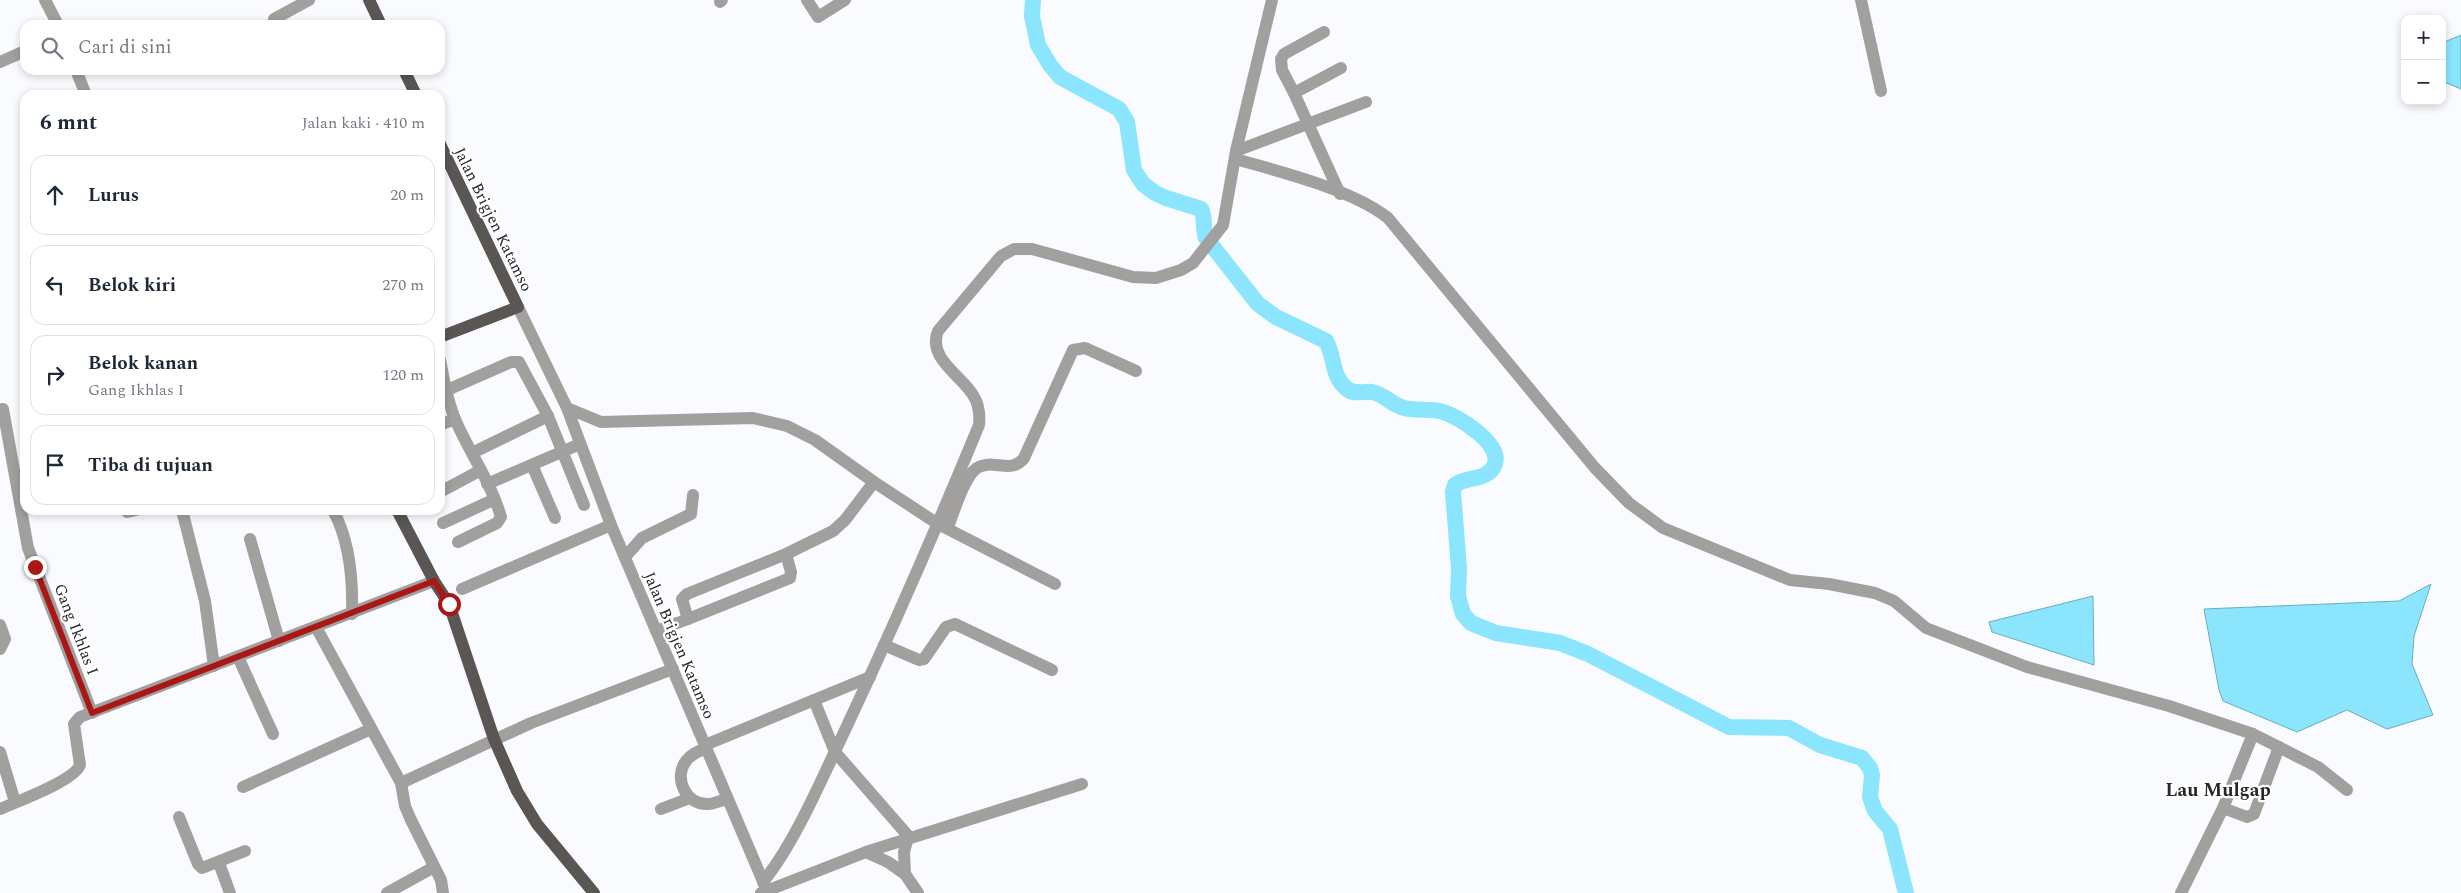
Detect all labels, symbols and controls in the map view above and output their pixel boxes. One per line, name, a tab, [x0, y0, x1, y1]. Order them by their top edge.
map controls	[2401, 15, 2446, 105]
button: +	[2401, 15, 2446, 60]
search box	[20, 20, 445, 75]
text: Cari di sini	[78, 33, 172, 62]
icon: search	[38, 34, 66, 62]
button: −	[2401, 60, 2446, 105]
text: 6 mnt	[40, 107, 97, 139]
text: Jalan kaki · 410 m	[302, 111, 425, 135]
street label: Jalan Brigjen Katamso	[448, 143, 538, 296]
icon: ahead	[41, 181, 69, 209]
text: Lurus	[88, 181, 139, 210]
text: 20 m	[390, 183, 424, 207]
icon: left	[41, 271, 69, 299]
text: Belok kiri	[88, 271, 176, 300]
text: 270 m	[382, 273, 424, 297]
text: Belok kanan	[88, 349, 198, 378]
icon: right	[41, 361, 69, 389]
text: 120 m	[382, 363, 424, 387]
text: Gang Ikhlas I	[88, 378, 184, 402]
icon: arrive	[41, 451, 69, 479]
text: Tiba di tujuan	[88, 451, 213, 480]
route end	[24, 556, 47, 579]
street label: Jalan Brigjen Katamso	[637, 568, 721, 723]
street label: Gang Ikhlas I	[48, 580, 104, 679]
route start	[438, 593, 461, 616]
district label: Lau Mulgap	[2165, 776, 2271, 805]

